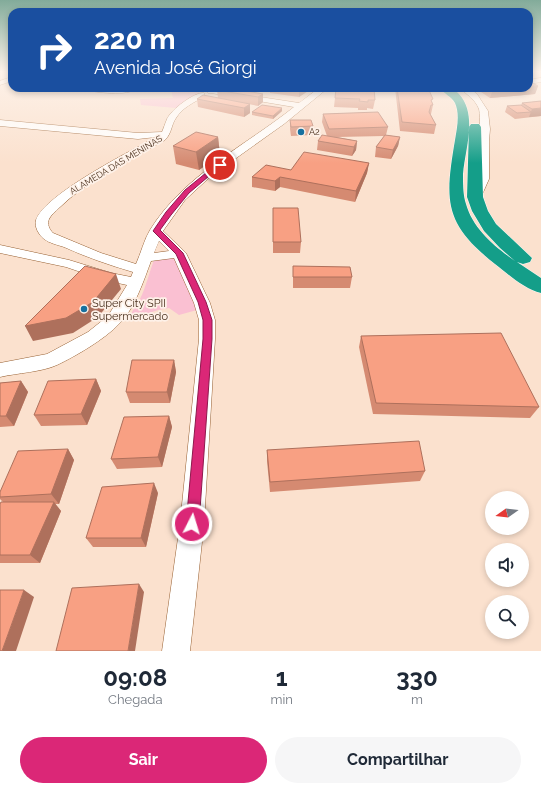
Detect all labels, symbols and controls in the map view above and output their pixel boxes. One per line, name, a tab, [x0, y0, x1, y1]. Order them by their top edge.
text: 220 m	[94, 23, 176, 56]
icon: right	[28, 24, 80, 76]
text: Avenida José Giorgi	[94, 57, 257, 78]
marker: A2	[296, 127, 306, 137]
place label: A2	[309, 127, 320, 137]
street label: ALAMEDA DAS MENINAS	[68, 133, 164, 197]
pin	[203, 148, 237, 182]
icon: arrive	[209, 154, 231, 176]
place label: Super City SPII Supermercado	[92, 297, 168, 323]
marker: Super City SPII Supermercado	[79, 304, 89, 314]
north arrow	[485, 491, 529, 535]
map controls	[485, 491, 529, 639]
position arrow	[171, 503, 213, 545]
button: sound	[485, 543, 529, 587]
button: search	[485, 595, 529, 639]
text: 09:08	[103, 663, 167, 692]
text: 1	[276, 663, 288, 692]
text: 330	[396, 663, 438, 692]
text: Chegada	[108, 692, 162, 707]
text: min	[271, 692, 293, 707]
text: m	[411, 692, 423, 707]
button: Sair	[20, 737, 267, 783]
button: Compartilhar	[275, 737, 521, 783]

